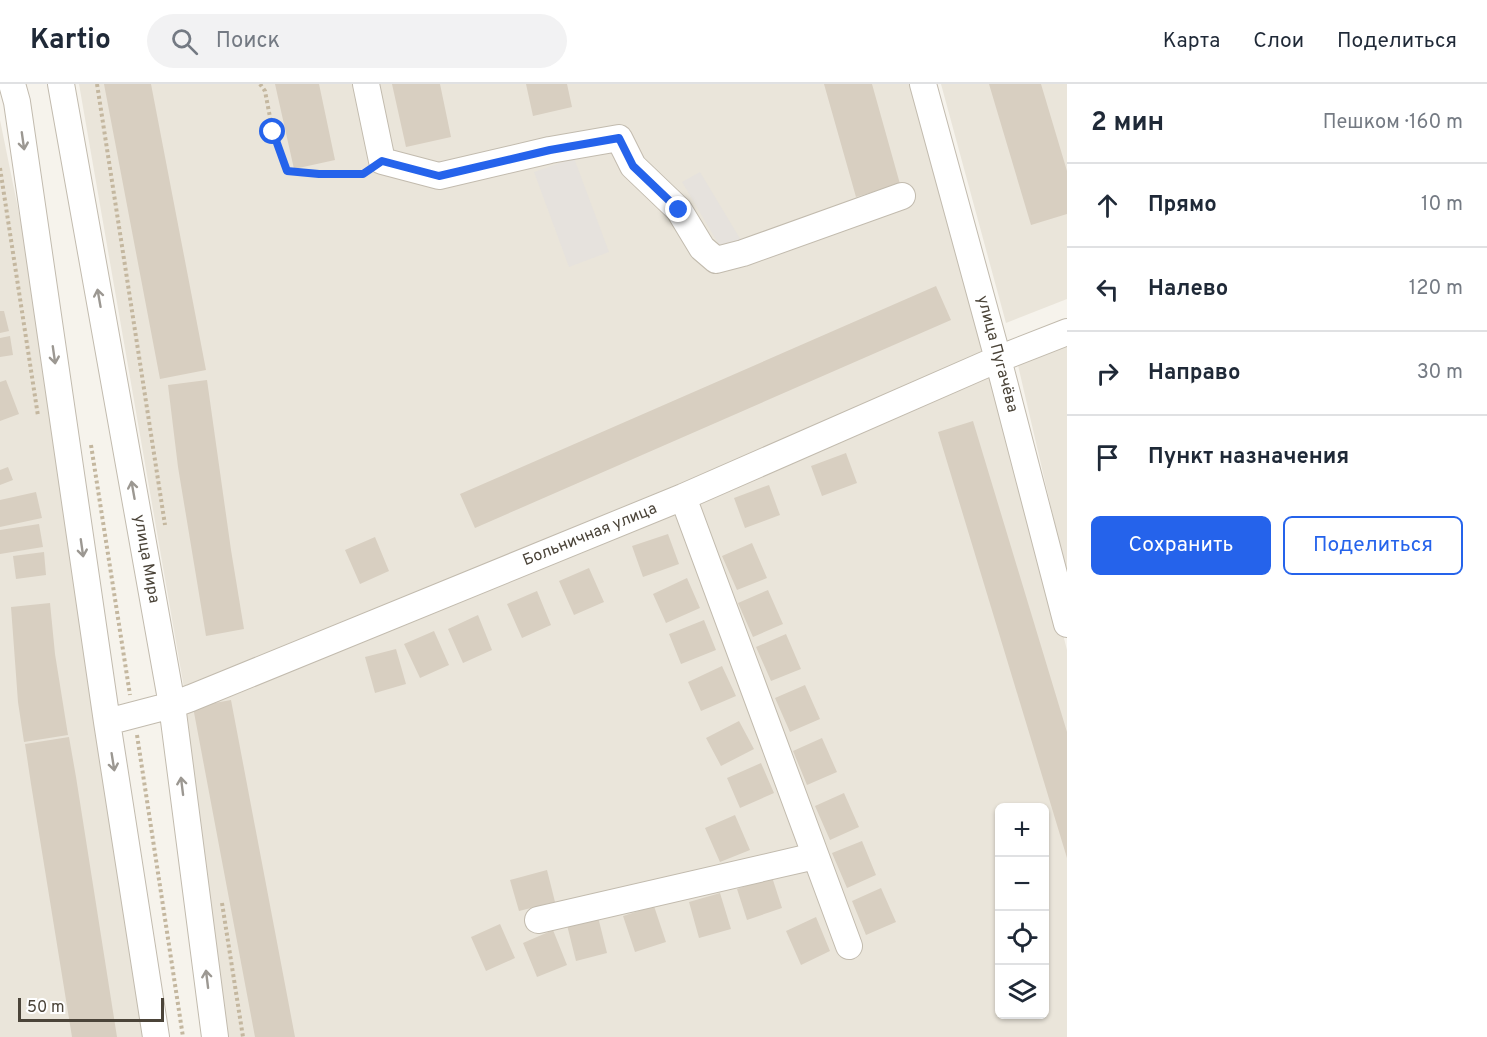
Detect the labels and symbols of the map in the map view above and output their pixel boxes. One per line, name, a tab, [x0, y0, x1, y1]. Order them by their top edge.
route start	[259, 118, 285, 144]
one-way arrow	[17, 131, 28, 151]
route end	[665, 196, 691, 222]
one-way arrow	[93, 288, 104, 308]
street label: улица Пугачёва	[972, 293, 1022, 415]
one-way arrow	[48, 345, 59, 365]
one-way arrow	[127, 480, 138, 500]
street label: Больничная улица	[520, 499, 660, 571]
street label: улица Мира	[128, 513, 164, 605]
one-way arrow	[76, 538, 87, 558]
one-way arrow	[108, 752, 119, 771]
one-way arrow	[177, 776, 188, 796]
one-way arrow	[202, 970, 213, 989]
scale bar	[18, 995, 164, 1022]

